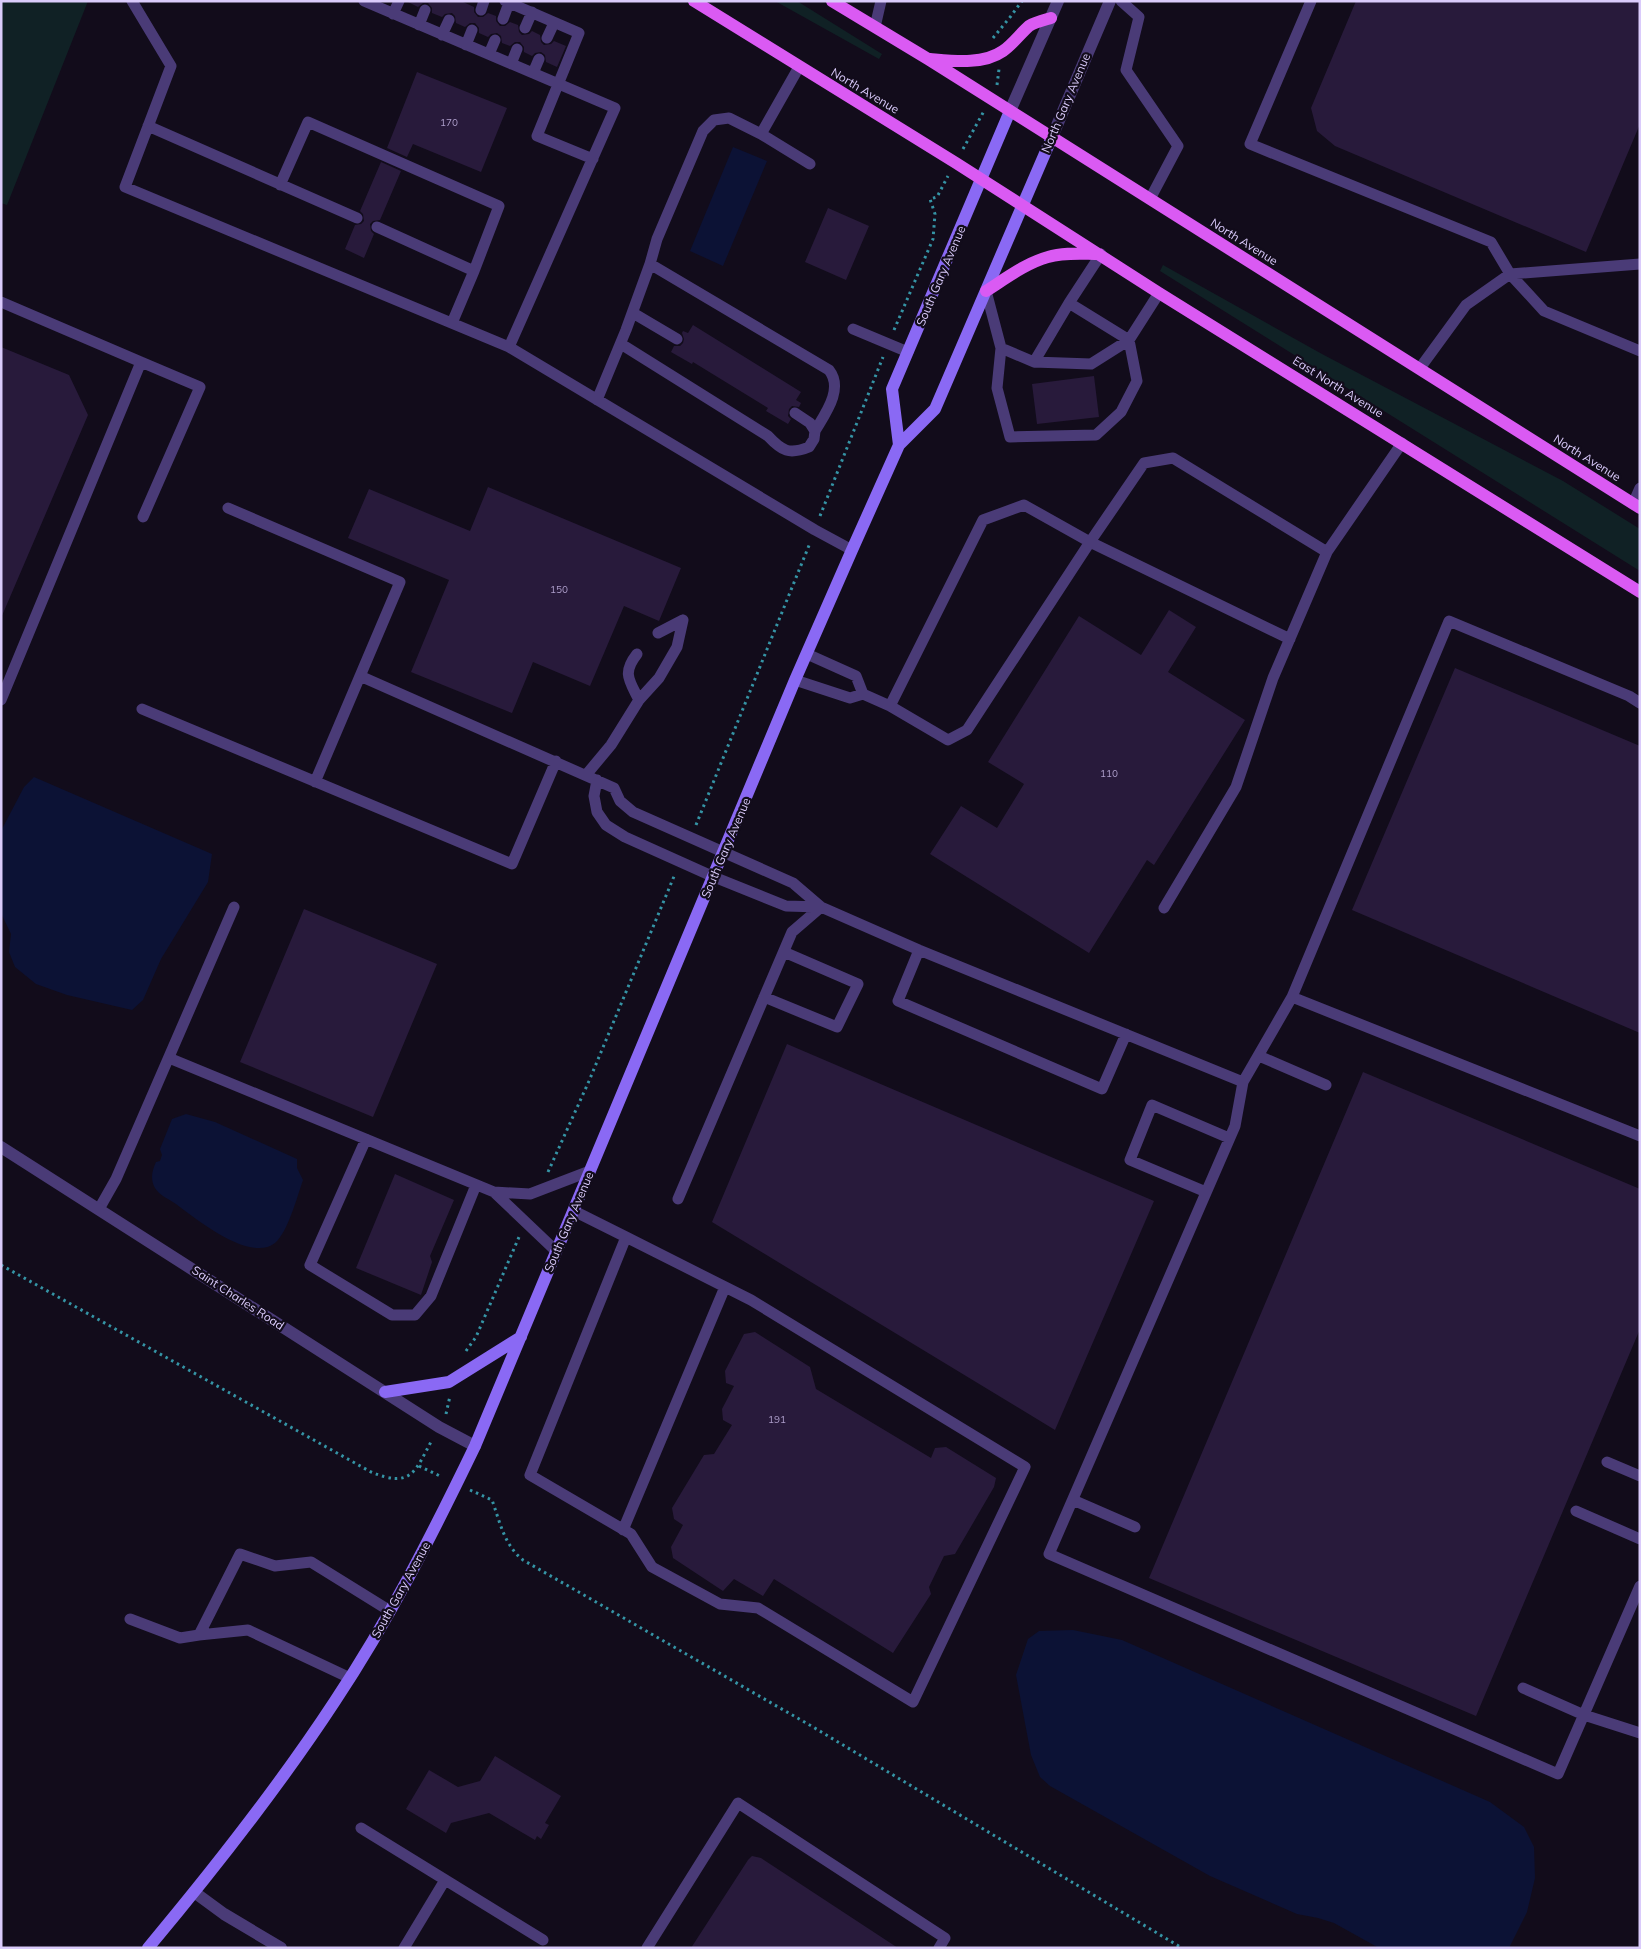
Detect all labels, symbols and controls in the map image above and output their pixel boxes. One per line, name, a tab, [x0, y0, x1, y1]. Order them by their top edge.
street label: North Gary Avenue	[1038, 51, 1093, 155]
street label: North Avenue	[829, 64, 902, 117]
house number: 170	[440, 116, 458, 129]
street label: North Avenue	[1208, 215, 1281, 268]
street label: South Gary Avenue	[913, 223, 968, 328]
street label: East North Avenue	[1290, 353, 1386, 421]
street label: North Avenue	[1551, 431, 1624, 484]
house number: 150	[550, 583, 568, 596]
house number: 110	[1100, 767, 1118, 780]
street label: South Gary Avenue	[698, 795, 753, 900]
street label: South Gary Avenue	[541, 1169, 596, 1274]
street label: Saint Charles Road	[189, 1262, 287, 1333]
house number: 191	[768, 1413, 786, 1426]
street label: South Gary Avenue	[368, 1539, 433, 1640]

